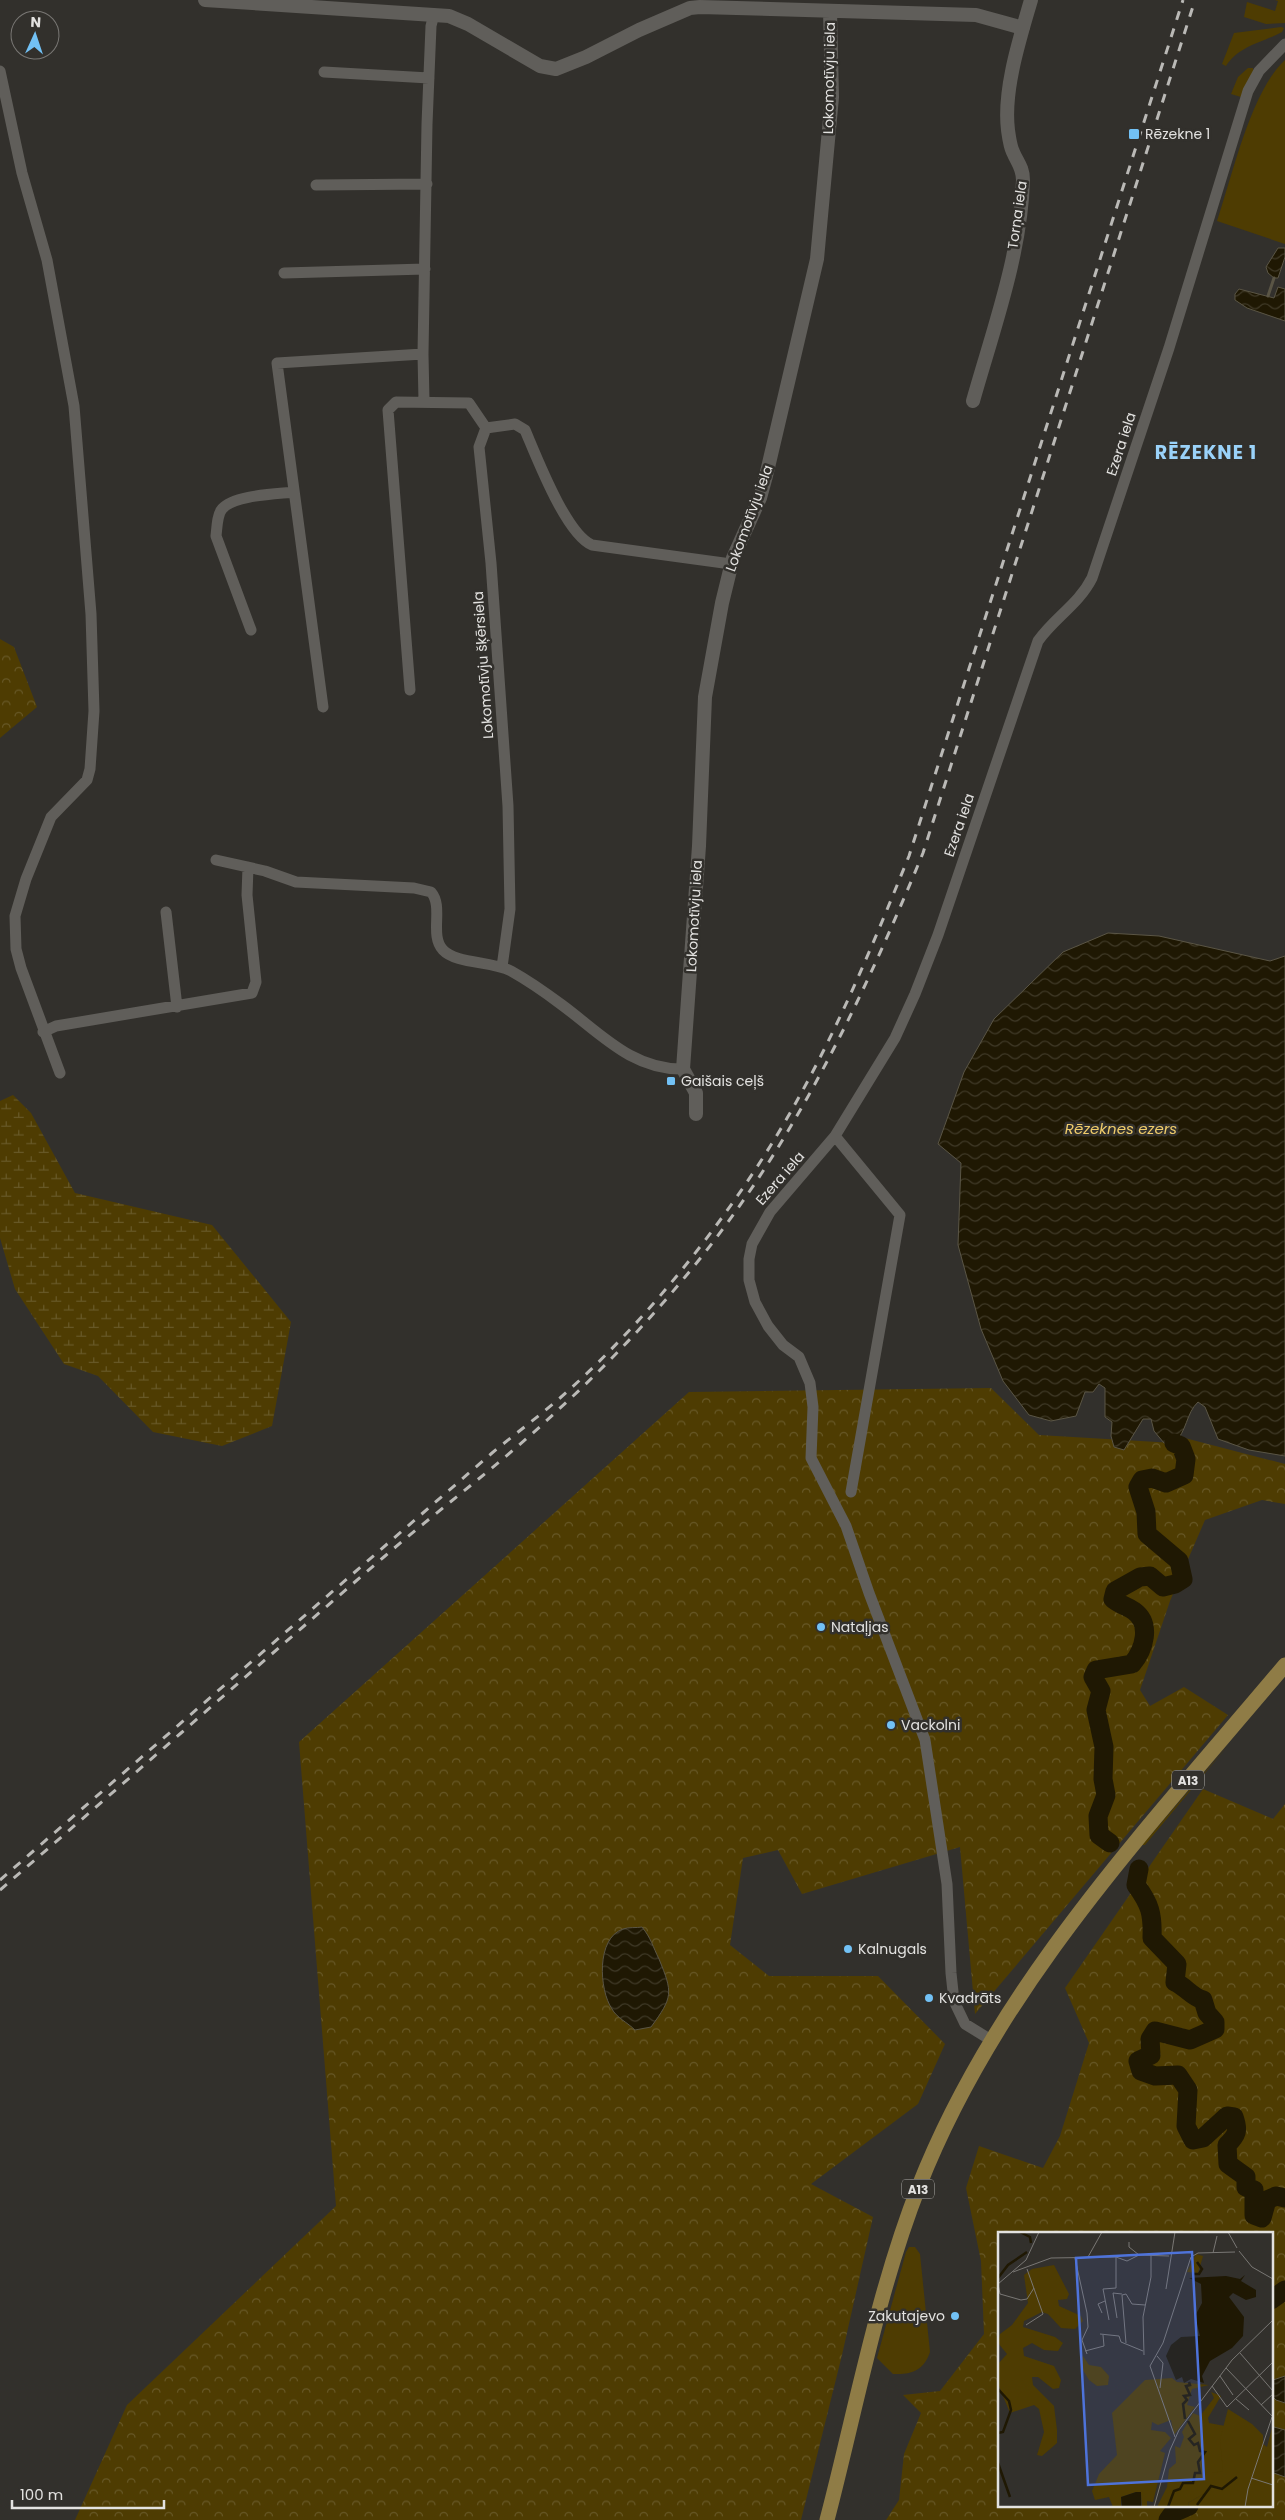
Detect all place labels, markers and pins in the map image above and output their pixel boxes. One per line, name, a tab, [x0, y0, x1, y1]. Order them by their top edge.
place label: Rēzekne 1	[1145, 124, 1210, 144]
marker: Rēzekne 1	[1127, 127, 1141, 141]
place label: Gaišais ceļš	[681, 1071, 764, 1091]
marker: Gaišais ceļš	[665, 1075, 677, 1087]
place label: Nataļjas	[831, 1617, 889, 1637]
marker: Nataļjas	[815, 1621, 827, 1633]
place label: Vackolni	[901, 1715, 960, 1735]
marker: Vackolni	[885, 1719, 897, 1731]
place label: Kalnugals	[858, 1939, 927, 1959]
marker: Kalnugals	[842, 1943, 854, 1955]
place label: Kvadrāts	[939, 1988, 1001, 2008]
marker: Kvadrāts	[923, 1992, 935, 2004]
place label: Zakutajevo	[868, 2306, 945, 2326]
marker: Zakutajevo	[949, 2310, 961, 2322]

